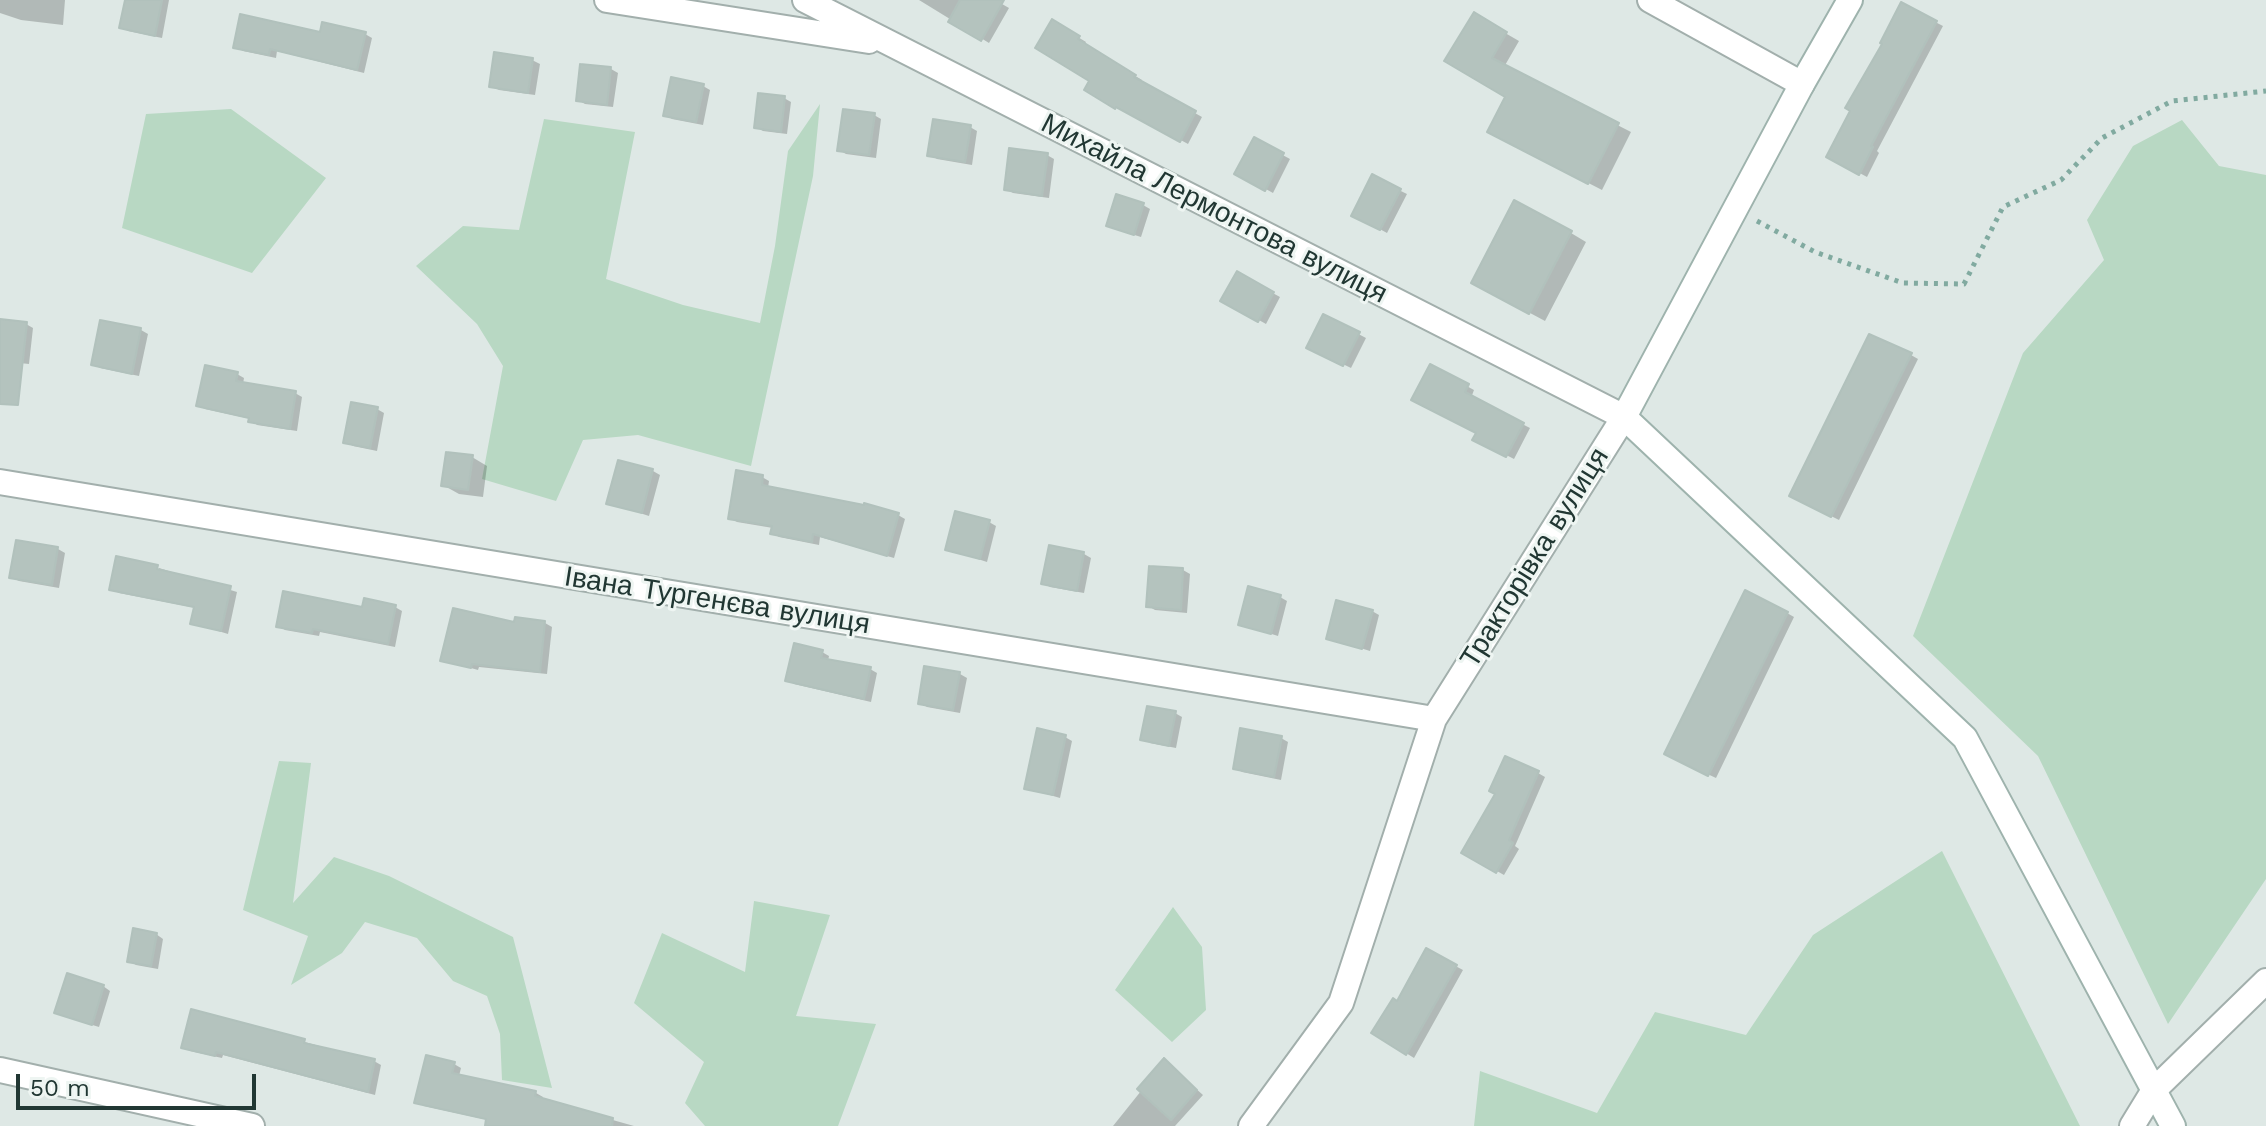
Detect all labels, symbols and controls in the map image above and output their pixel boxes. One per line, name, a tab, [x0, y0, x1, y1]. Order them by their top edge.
street label: Михайла Лермонтова вулиця	[1035, 107, 1393, 311]
street label: Тракторівка вулиця	[1454, 442, 1616, 674]
street label: Івана Тургенєва вулиця	[562, 560, 872, 642]
scale bar	[20, 1058, 260, 1108]
text: 50 m	[30, 1074, 90, 1102]

